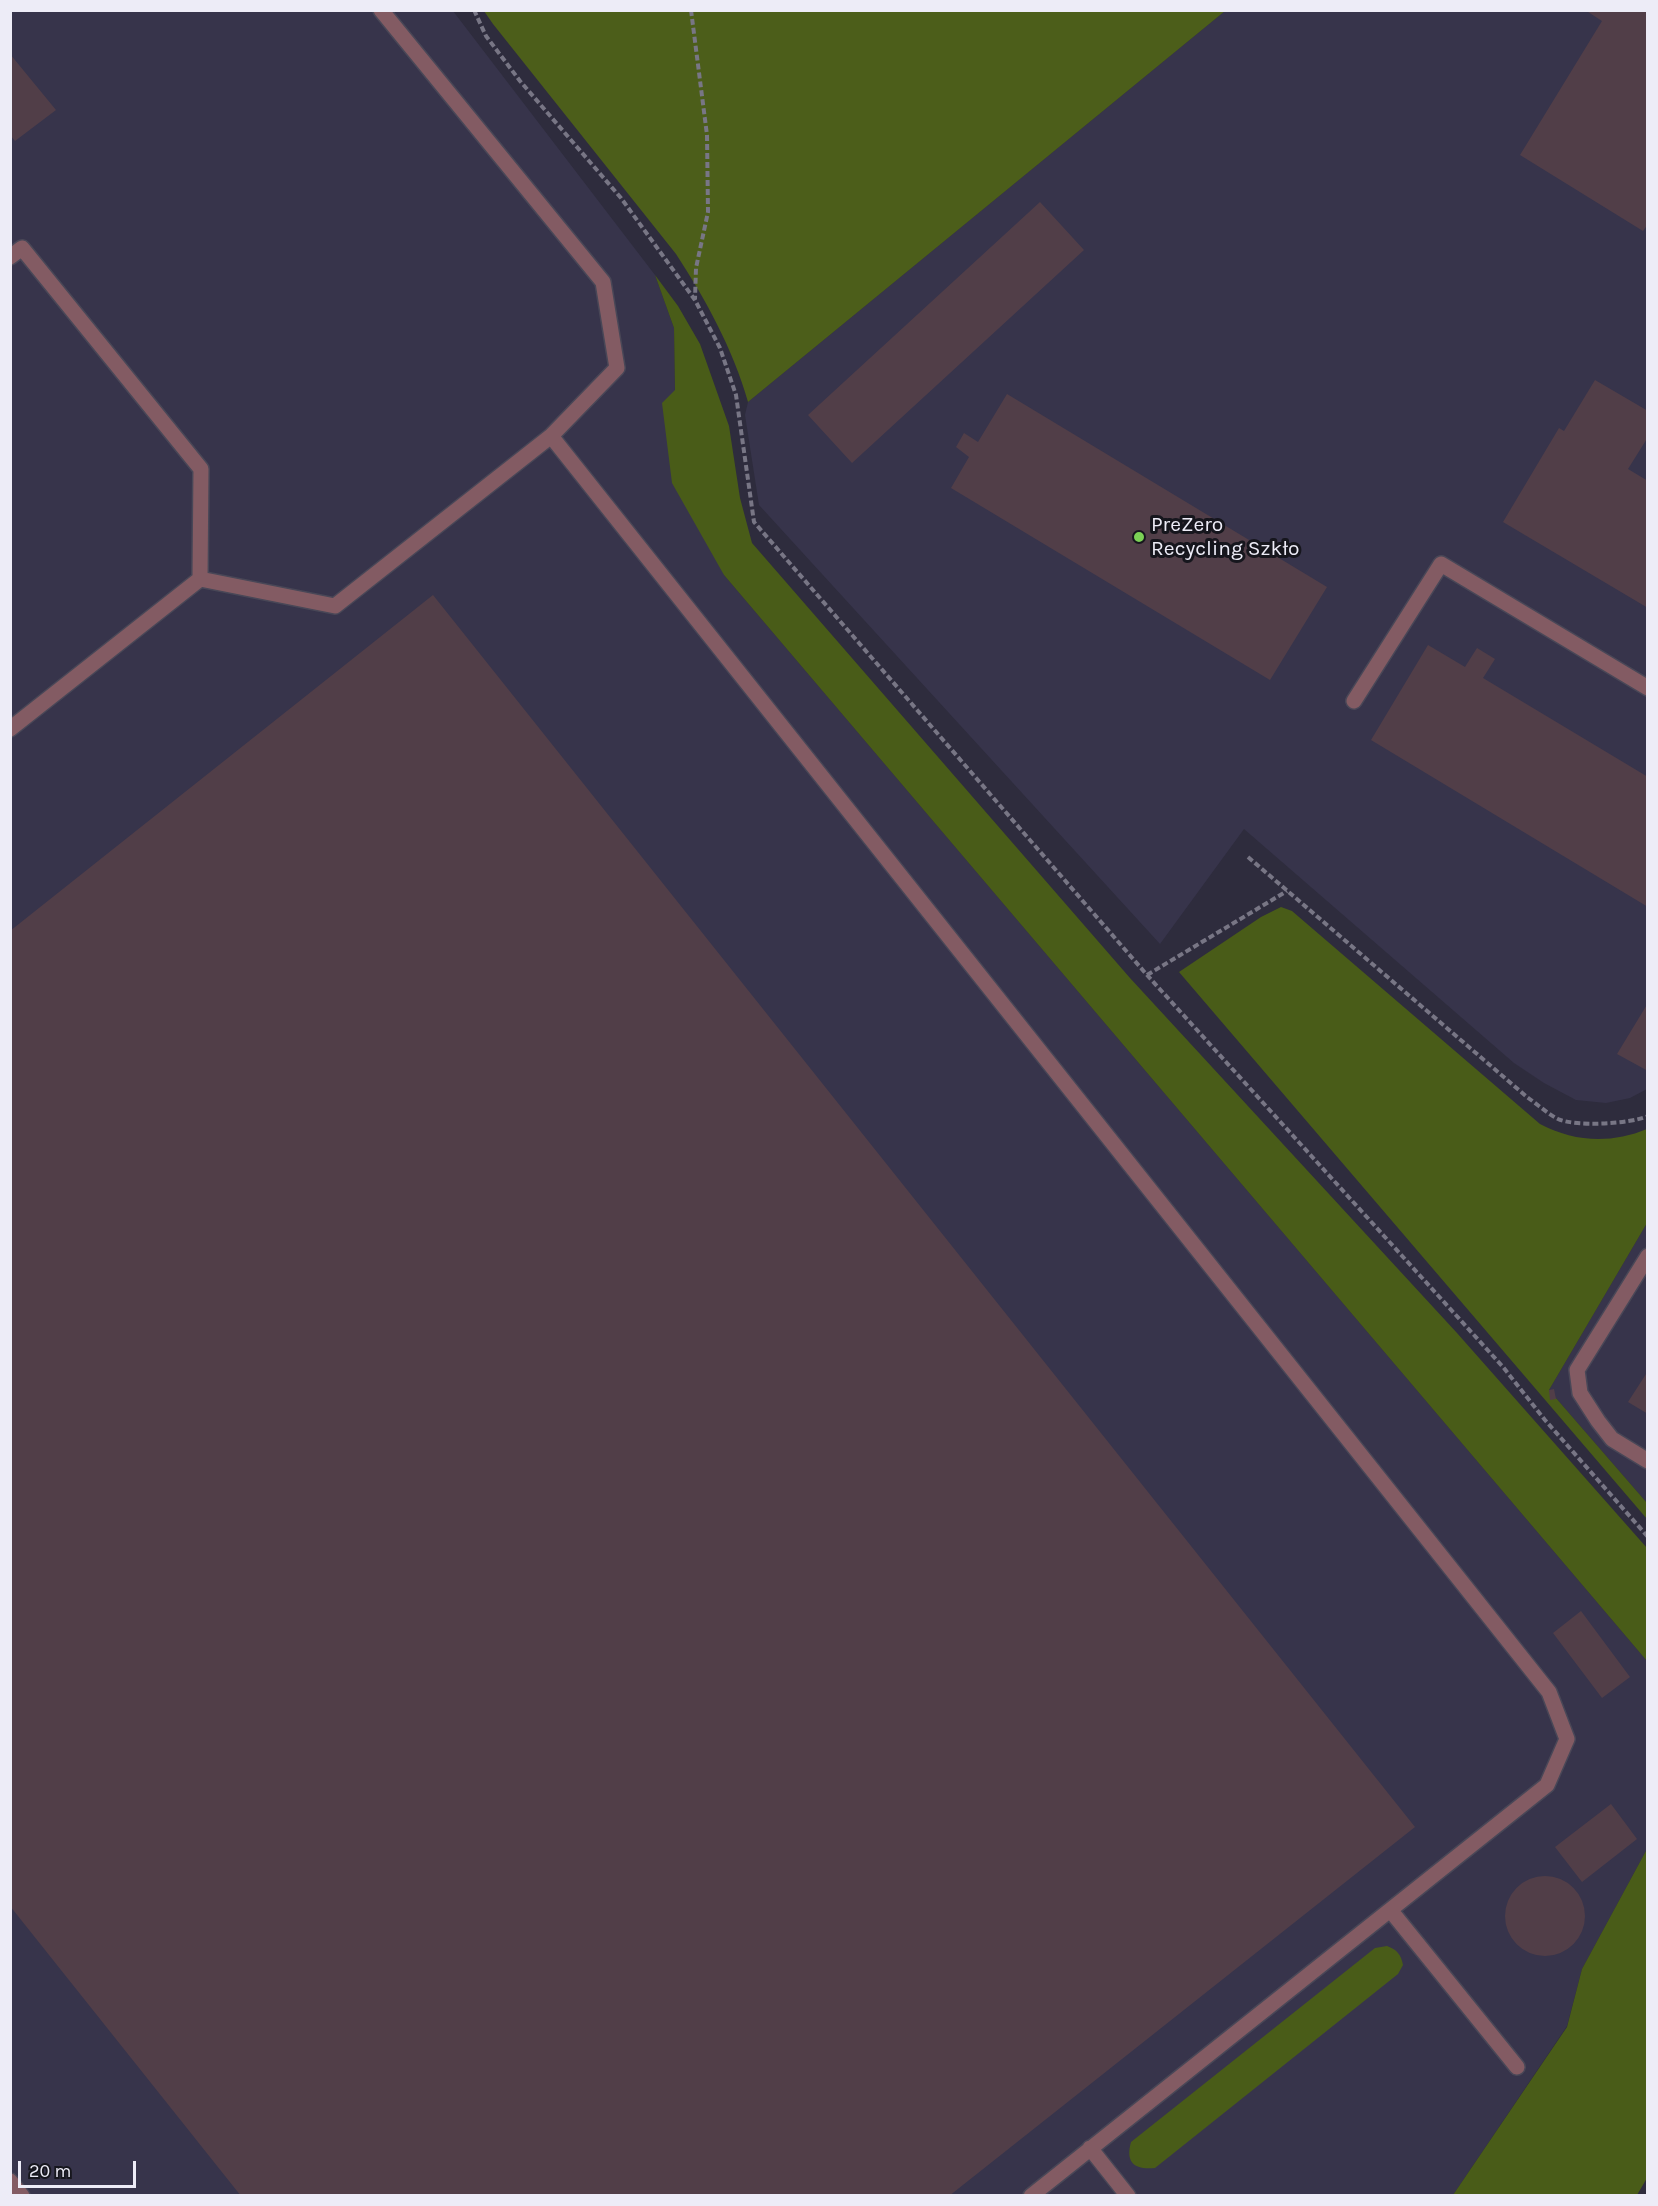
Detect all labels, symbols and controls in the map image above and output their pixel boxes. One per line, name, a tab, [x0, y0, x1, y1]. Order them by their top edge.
place label: PreZero Recycling Szkło	[1151, 512, 1300, 562]
marker: PreZero Recycling Szkło	[1132, 530, 1146, 544]
scale bar	[21, 2149, 140, 2187]
text: 20 m	[29, 2160, 71, 2182]

